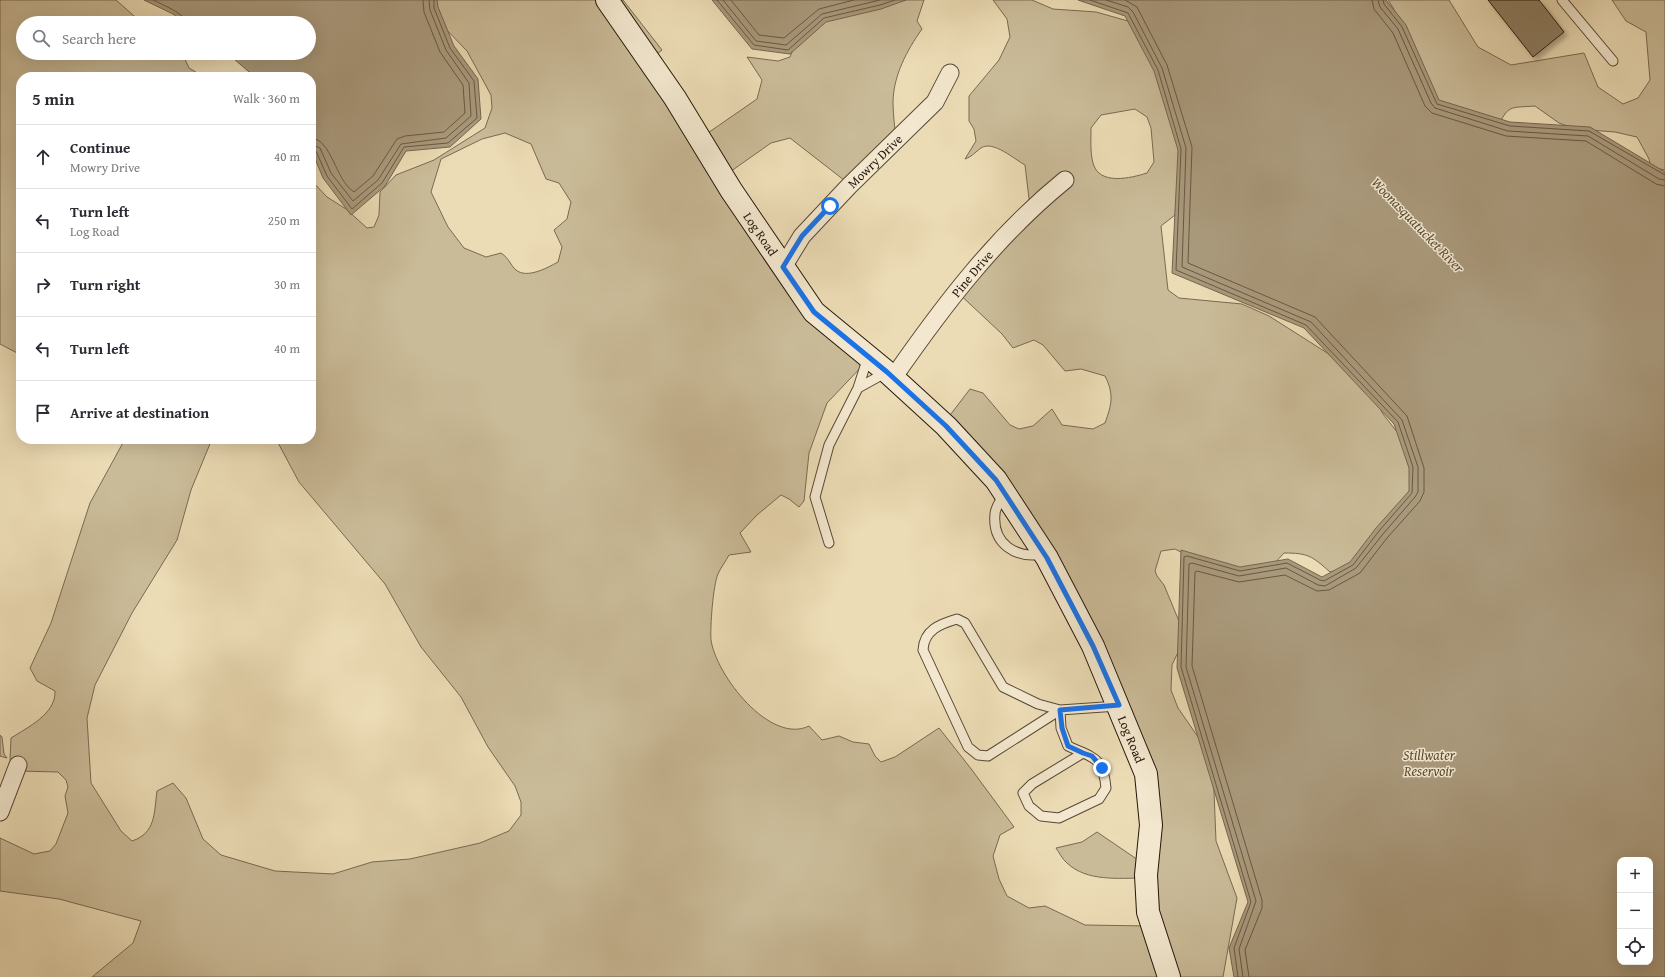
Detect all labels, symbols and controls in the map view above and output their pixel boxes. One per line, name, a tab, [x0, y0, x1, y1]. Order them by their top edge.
search box	[16, 16, 316, 60]
icon: search	[30, 27, 52, 49]
text: Search here	[62, 28, 136, 49]
text: 5 min	[32, 86, 74, 111]
text: Walk · 360 m	[233, 89, 300, 108]
street label: Mowry Drive	[843, 130, 907, 193]
text: Continue	[70, 137, 131, 158]
icon: ahead	[32, 146, 54, 168]
text: 40 m	[274, 147, 300, 166]
text: Mowry Drive	[70, 158, 140, 177]
water label: Woonasquatucket River	[1367, 173, 1469, 278]
route start	[821, 197, 839, 215]
text: Turn left	[70, 201, 129, 222]
street label: Log Road	[739, 208, 782, 260]
icon: left	[32, 210, 54, 232]
text: 250 m	[268, 211, 300, 230]
text: Log Road	[70, 222, 120, 241]
street label: Pine Drive	[947, 246, 997, 301]
icon: right	[32, 274, 54, 296]
text: Turn right	[70, 274, 141, 295]
text: 30 m	[274, 275, 300, 294]
icon: left	[32, 338, 54, 360]
text: Turn left	[70, 338, 129, 359]
text: 40 m	[274, 339, 300, 358]
icon: arrive	[32, 402, 54, 424]
text: Arrive at destination	[70, 402, 209, 423]
street label: Log Road	[1113, 713, 1149, 766]
water label: Stillwater Reservoir	[1403, 745, 1456, 781]
route end	[1093, 759, 1111, 777]
map controls	[1617, 857, 1653, 965]
button: +	[1617, 857, 1653, 893]
button: −	[1617, 893, 1653, 929]
button: locate	[1617, 929, 1653, 965]

